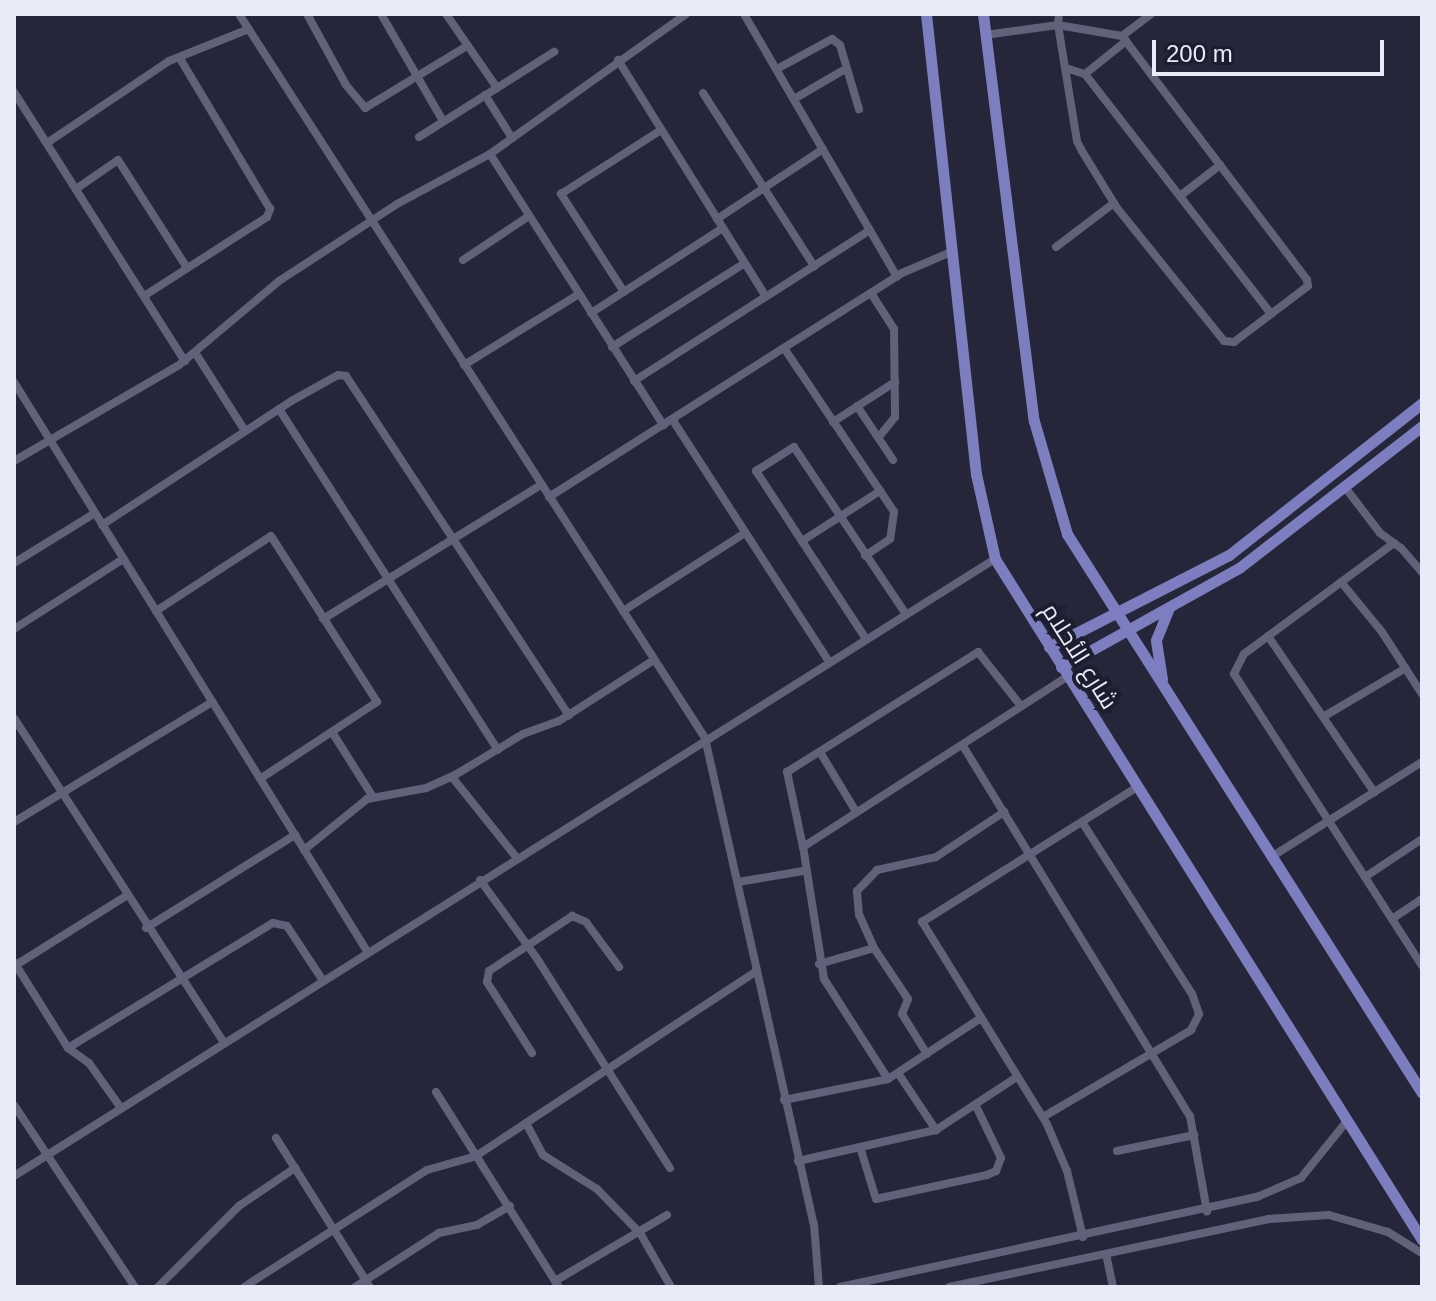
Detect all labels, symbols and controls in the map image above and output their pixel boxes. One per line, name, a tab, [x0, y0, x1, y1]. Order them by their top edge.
scale bar	[1156, 24, 1388, 74]
text: 200 m	[1166, 40, 1233, 67]
street label: شارع الأحلام	[1036, 598, 1124, 714]

